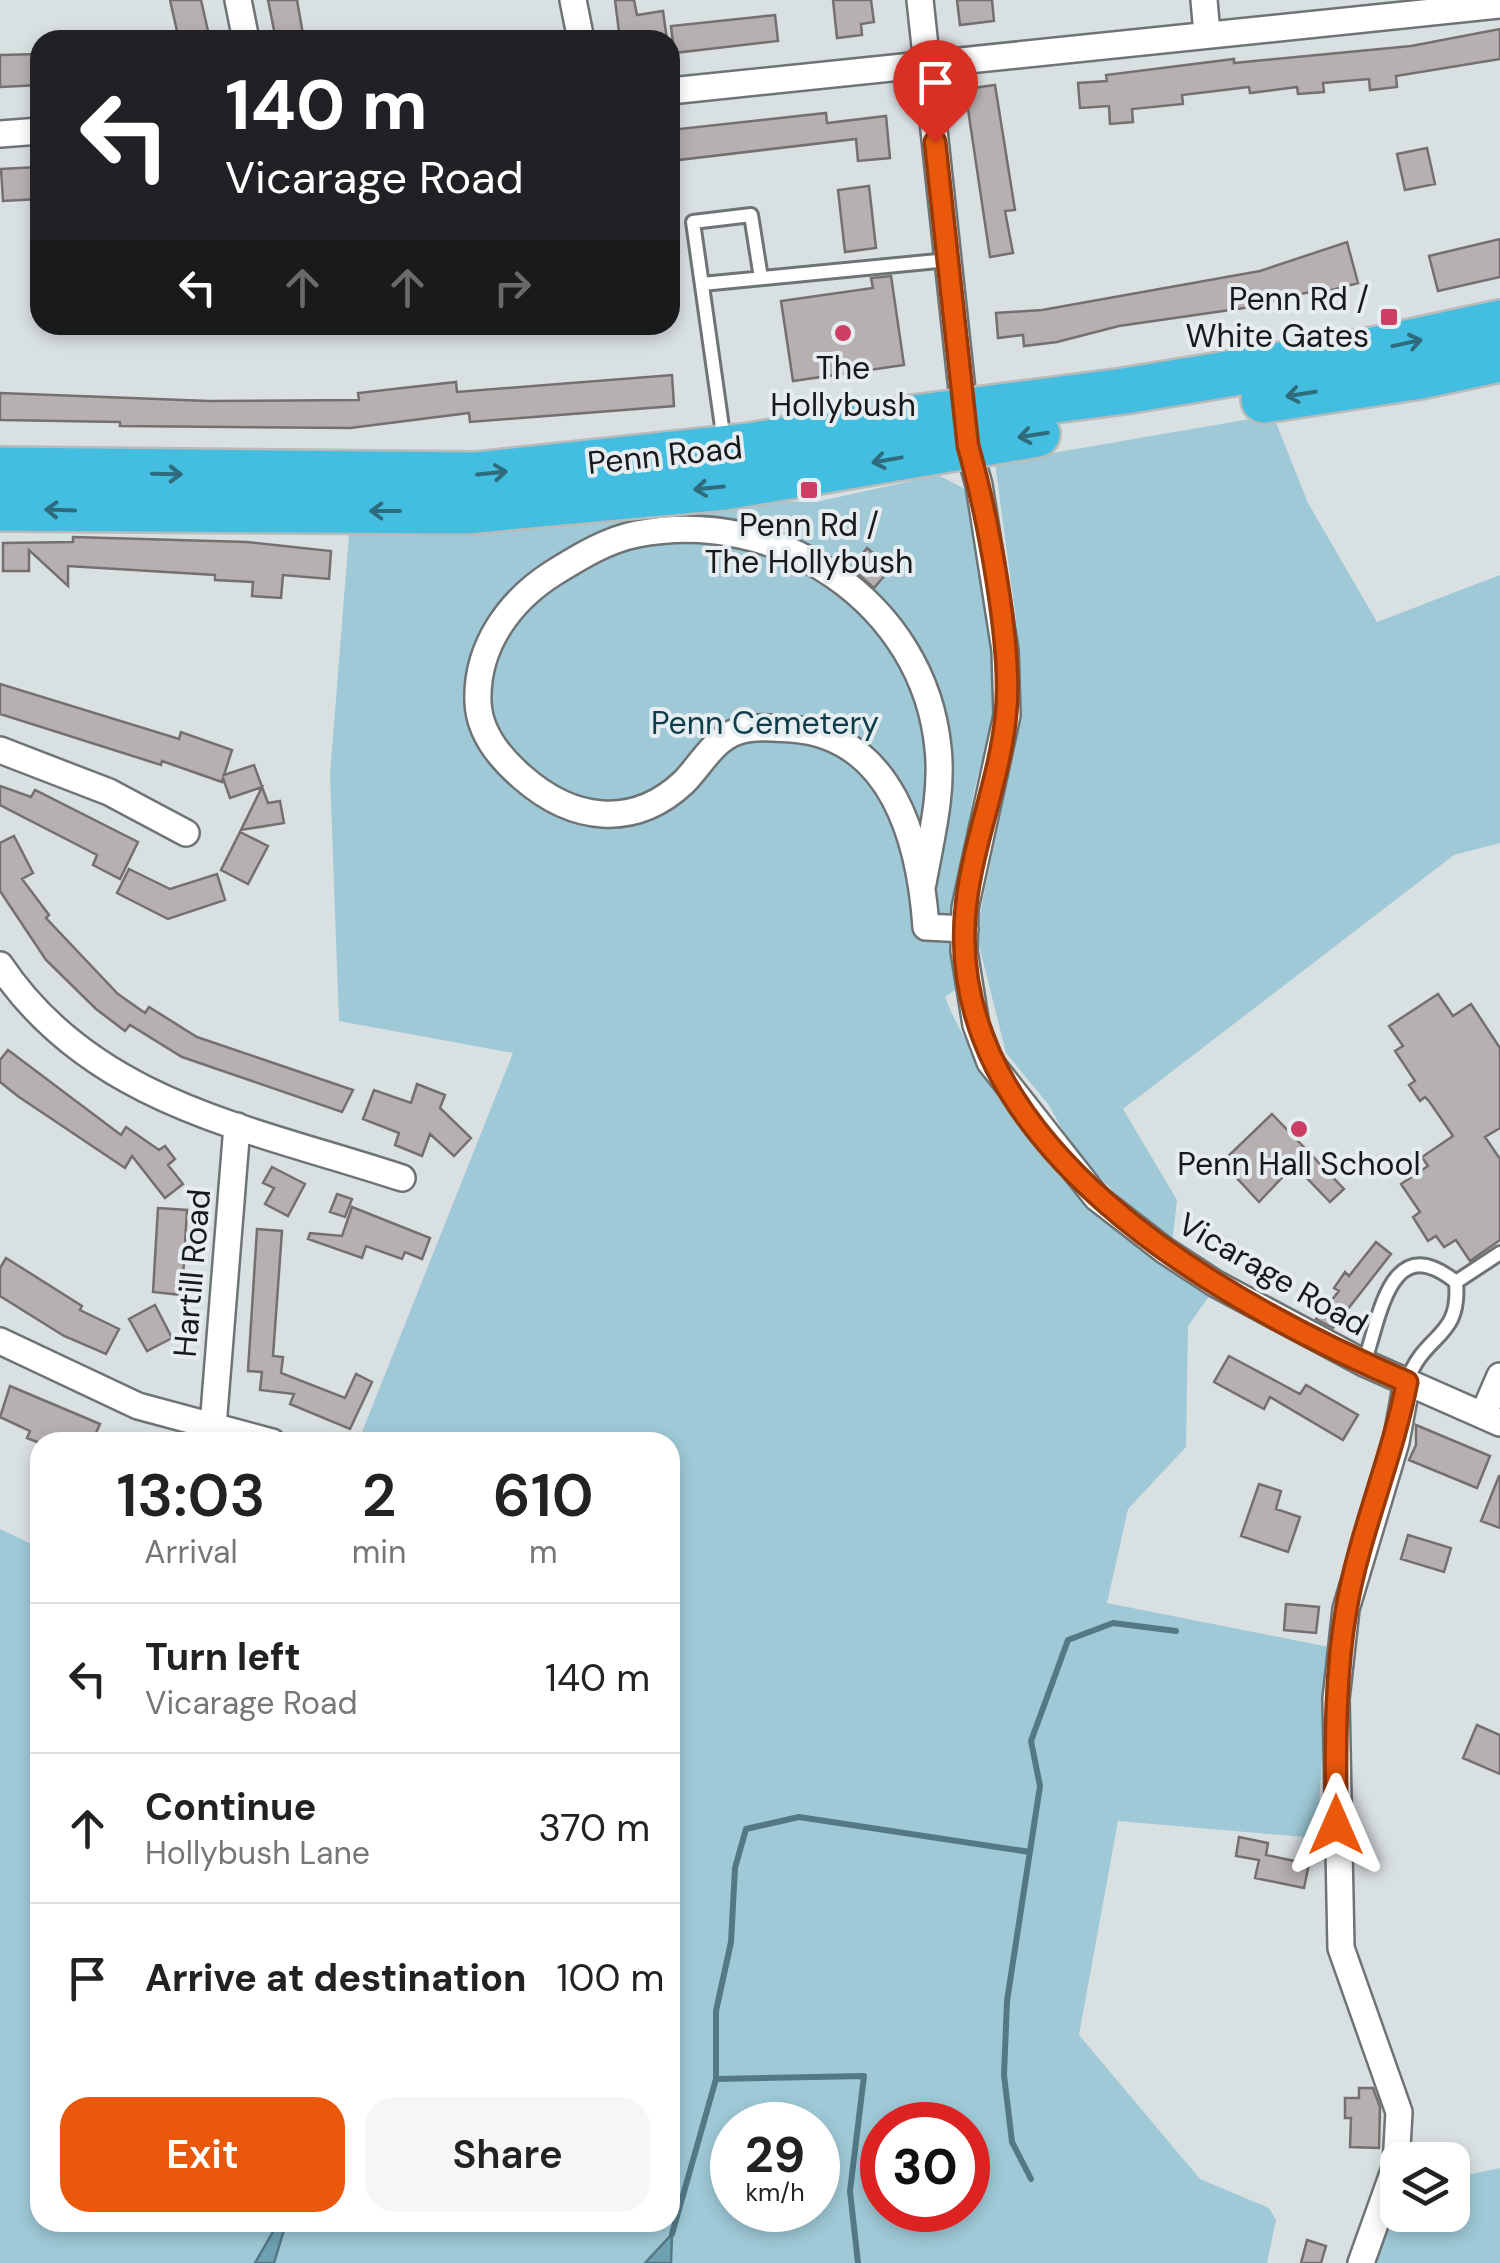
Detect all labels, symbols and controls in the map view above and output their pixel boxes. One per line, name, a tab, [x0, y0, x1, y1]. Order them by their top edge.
pin	[893, 40, 978, 143]
icon: arrive	[908, 55, 963, 110]
text: 140 m	[225, 60, 428, 151]
icon: left	[60, 70, 190, 200]
text: Vicarage Road	[225, 148, 524, 207]
icon: left	[170, 260, 225, 315]
icon: ahead	[275, 260, 330, 315]
icon: ahead	[380, 260, 435, 315]
icon: right	[485, 260, 540, 315]
place label: Penn Rd / White Gates	[1186, 278, 1369, 357]
marker: Penn Rd / White Gates	[1378, 306, 1400, 328]
marker: The Hollybush	[832, 322, 854, 344]
one-way arrow	[1390, 333, 1422, 351]
place label: The Hollybush	[770, 347, 916, 426]
one-way arrow	[1285, 386, 1317, 404]
street label: Penn Road	[585, 426, 745, 484]
one-way arrow	[1017, 426, 1049, 445]
one-way arrow	[872, 452, 904, 471]
one-way arrow	[151, 464, 183, 483]
one-way arrow	[476, 464, 508, 483]
one-way arrow	[694, 479, 726, 498]
marker: Penn Rd / The Hollybush	[798, 479, 820, 501]
one-way arrow	[45, 500, 77, 519]
one-way arrow	[370, 502, 402, 520]
place label: Penn Rd / The Hollybush	[705, 504, 913, 583]
park label: Penn Cemetery	[651, 702, 879, 744]
marker: Penn Hall School	[1288, 1118, 1310, 1140]
place label: Penn Hall School	[1177, 1143, 1421, 1185]
street label: Hartill Road	[164, 1187, 220, 1359]
street label: Vicarage Road	[1171, 1203, 1375, 1345]
text: 13:03	[116, 1456, 265, 1535]
text: 2	[362, 1456, 396, 1535]
text: 610	[493, 1456, 594, 1535]
text: Arrival	[144, 1531, 238, 1573]
text: min	[352, 1531, 406, 1573]
text: m	[529, 1531, 557, 1573]
text: Turn left	[145, 1632, 301, 1682]
icon: left	[60, 1651, 115, 1706]
text: 140 m	[545, 1653, 650, 1703]
text: Vicarage Road	[145, 1682, 357, 1724]
position arrow	[1284, 1773, 1388, 1877]
text: Continue	[145, 1782, 316, 1832]
icon: ahead	[60, 1801, 115, 1856]
text: 370 m	[538, 1803, 650, 1853]
text: Hollybush Lane	[145, 1832, 370, 1874]
icon: arrive	[60, 1951, 115, 2006]
text: Arrive at destination	[145, 1953, 527, 2003]
text: 100 m	[557, 1953, 664, 2003]
button: Exit	[60, 2097, 345, 2212]
button: Share	[365, 2097, 650, 2212]
speed limit sign: 30	[860, 2102, 990, 2232]
text: 29	[745, 2122, 805, 2188]
map controls	[1380, 2142, 1470, 2232]
button: layers	[1380, 2142, 1470, 2232]
text: km/h	[745, 2176, 805, 2209]

